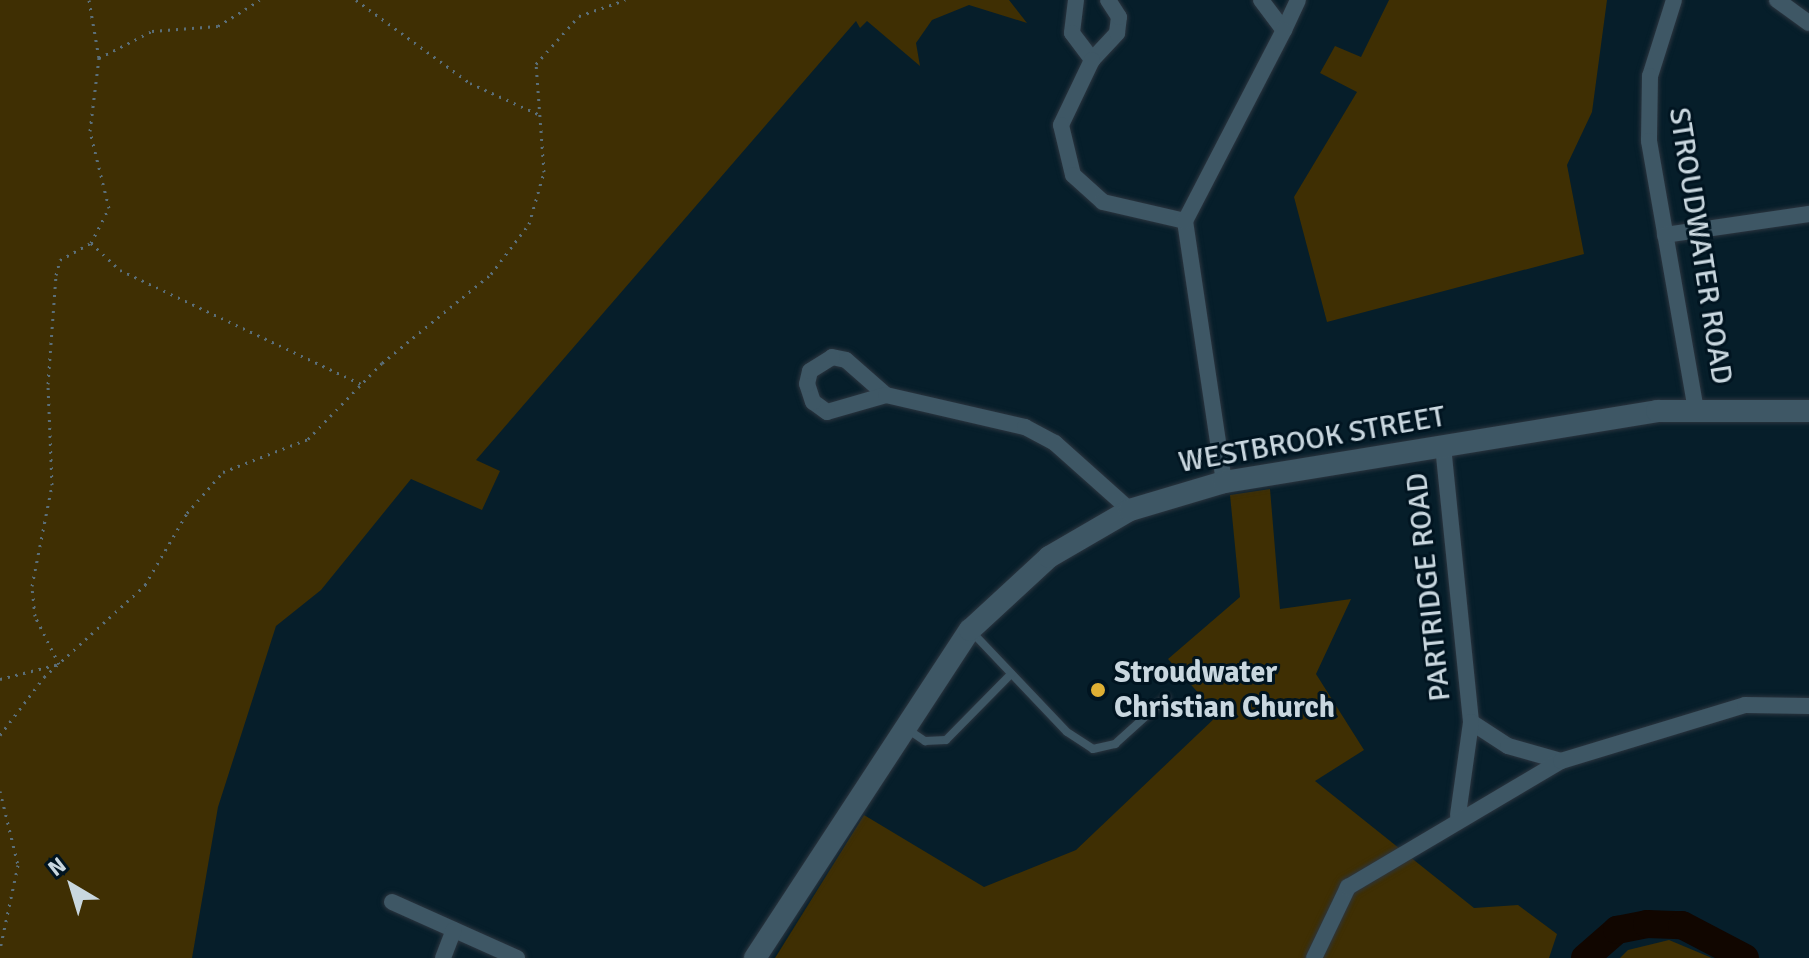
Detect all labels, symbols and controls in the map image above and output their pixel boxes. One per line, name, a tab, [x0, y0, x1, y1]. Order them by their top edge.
street label: STROUDWATER ROAD	[1660, 105, 1740, 387]
street label: WESTBROOK STREET	[1176, 399, 1448, 481]
street label: PARTRIDGE ROAD	[1399, 471, 1459, 703]
place label: Stroudwater Christian Church	[1114, 655, 1335, 726]
marker: Stroudwater Christian Church	[1089, 681, 1107, 699]
north arrow	[32, 846, 112, 926]
text: N	[43, 851, 71, 882]

